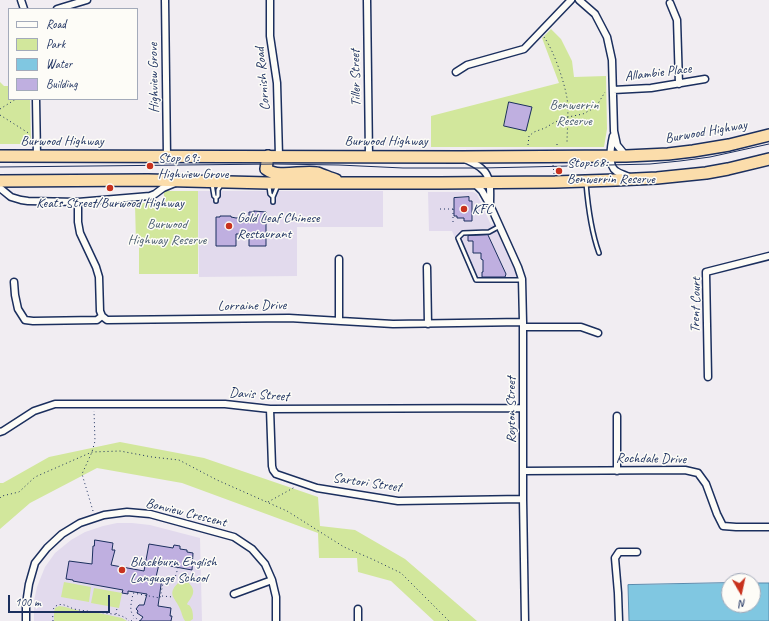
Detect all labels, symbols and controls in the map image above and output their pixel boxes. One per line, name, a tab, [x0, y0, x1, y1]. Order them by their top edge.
legend	[8, 8, 138, 100]
text: Road	[46, 16, 66, 32]
text: Park	[46, 36, 65, 52]
street label: Highview Grove	[145, 43, 163, 113]
street label: Cornish Road	[252, 47, 274, 111]
street label: Tiller Street	[347, 49, 365, 107]
text: Water	[46, 56, 72, 72]
street label: Allambie Place	[624, 61, 692, 85]
text: Building	[46, 76, 78, 92]
park label: Benwerrin Reserve	[550, 97, 598, 130]
street label: Burwood Highway	[664, 117, 748, 147]
street label: Burwood Highway	[20, 133, 104, 149]
street label: Burwood Highway	[344, 133, 428, 149]
place label: Stop 69: Highview Grove	[158, 150, 228, 182]
place label: Stop 68: Benwerrin Reserve	[567, 155, 655, 188]
marker: Stop 69: Highview Grove	[145, 161, 155, 171]
marker: Stop 68: Benwerrin Reserve	[554, 166, 564, 176]
marker: Keats Street/Burwood Highway	[105, 183, 115, 193]
place label: Keats Street/Burwood Highway	[36, 195, 184, 211]
place label: KFC	[472, 201, 492, 217]
marker: KFC	[459, 204, 469, 214]
place label: Gold Leaf Chinese Restaurant	[237, 210, 320, 242]
park label: Burwood Highway Reserve	[128, 216, 206, 248]
marker: Gold Leaf Chinese Restaurant	[224, 221, 234, 231]
street label: Trent Court	[687, 277, 705, 333]
street label: Lorraine Drive	[218, 297, 286, 315]
street label: Royton Street	[503, 377, 519, 443]
street label: Davis Street	[229, 385, 289, 405]
street label: Rochdale Drive	[616, 450, 686, 468]
street label: Sartori Street	[332, 470, 402, 496]
street label: Bonview Crescent	[144, 495, 228, 531]
place label: Blackburn English Language School	[130, 554, 217, 586]
marker: Blackburn English Language School	[117, 565, 127, 575]
north arrow	[721, 573, 761, 613]
scale bar	[10, 587, 112, 613]
text: 100 m	[15, 594, 41, 610]
text: N	[738, 596, 747, 611]

